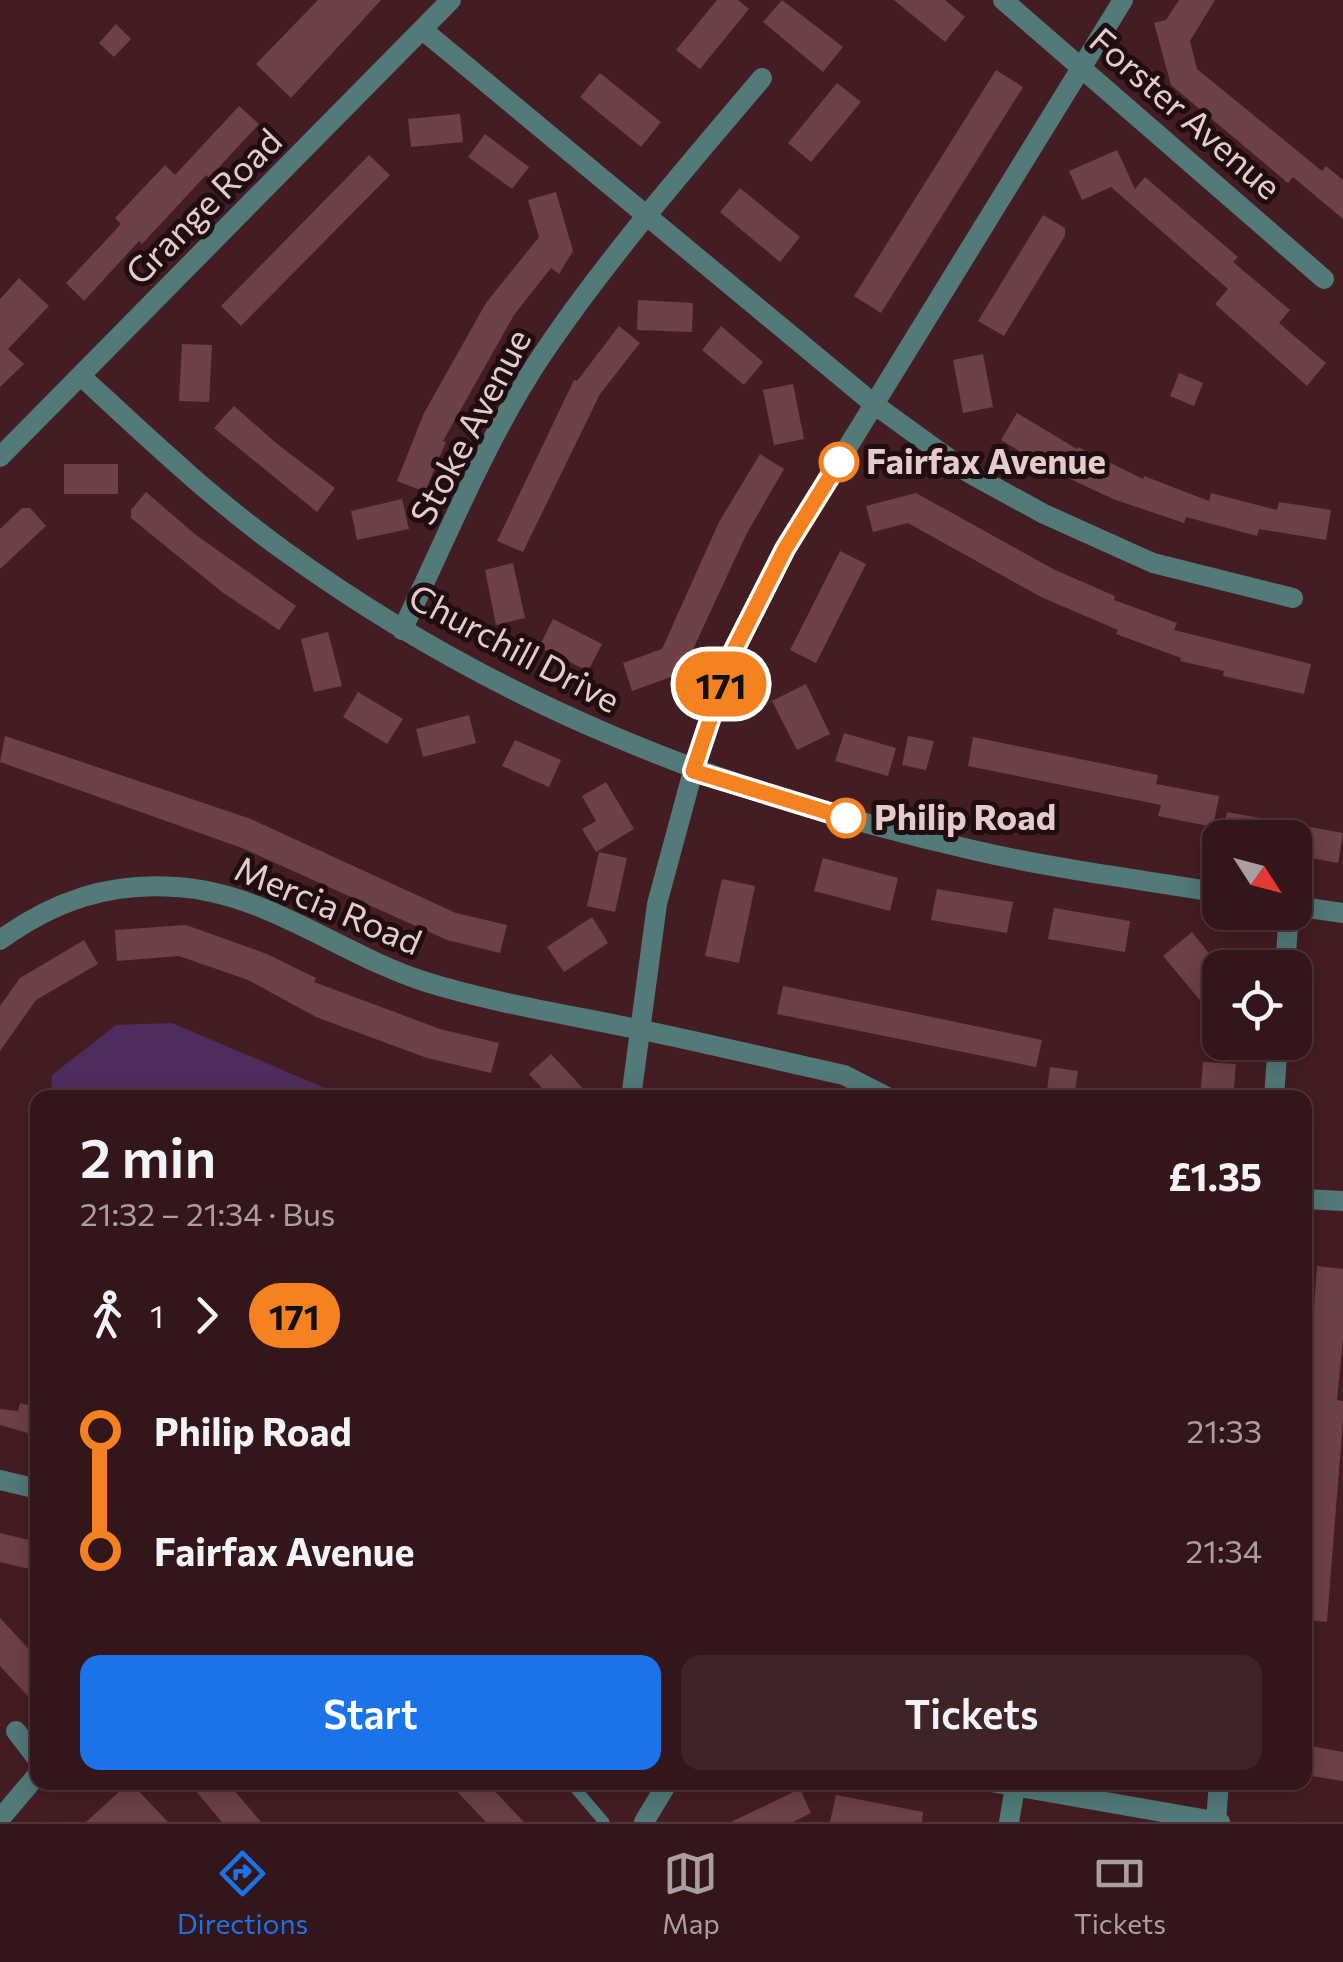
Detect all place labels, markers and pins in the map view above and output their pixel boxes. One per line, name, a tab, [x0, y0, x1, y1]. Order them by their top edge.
place label: Fairfax Avenue	[866, 438, 1106, 481]
marker: Fairfax Avenue	[820, 443, 858, 481]
place label: Philip Road	[874, 794, 1056, 837]
marker: Philip Road	[827, 799, 865, 837]

